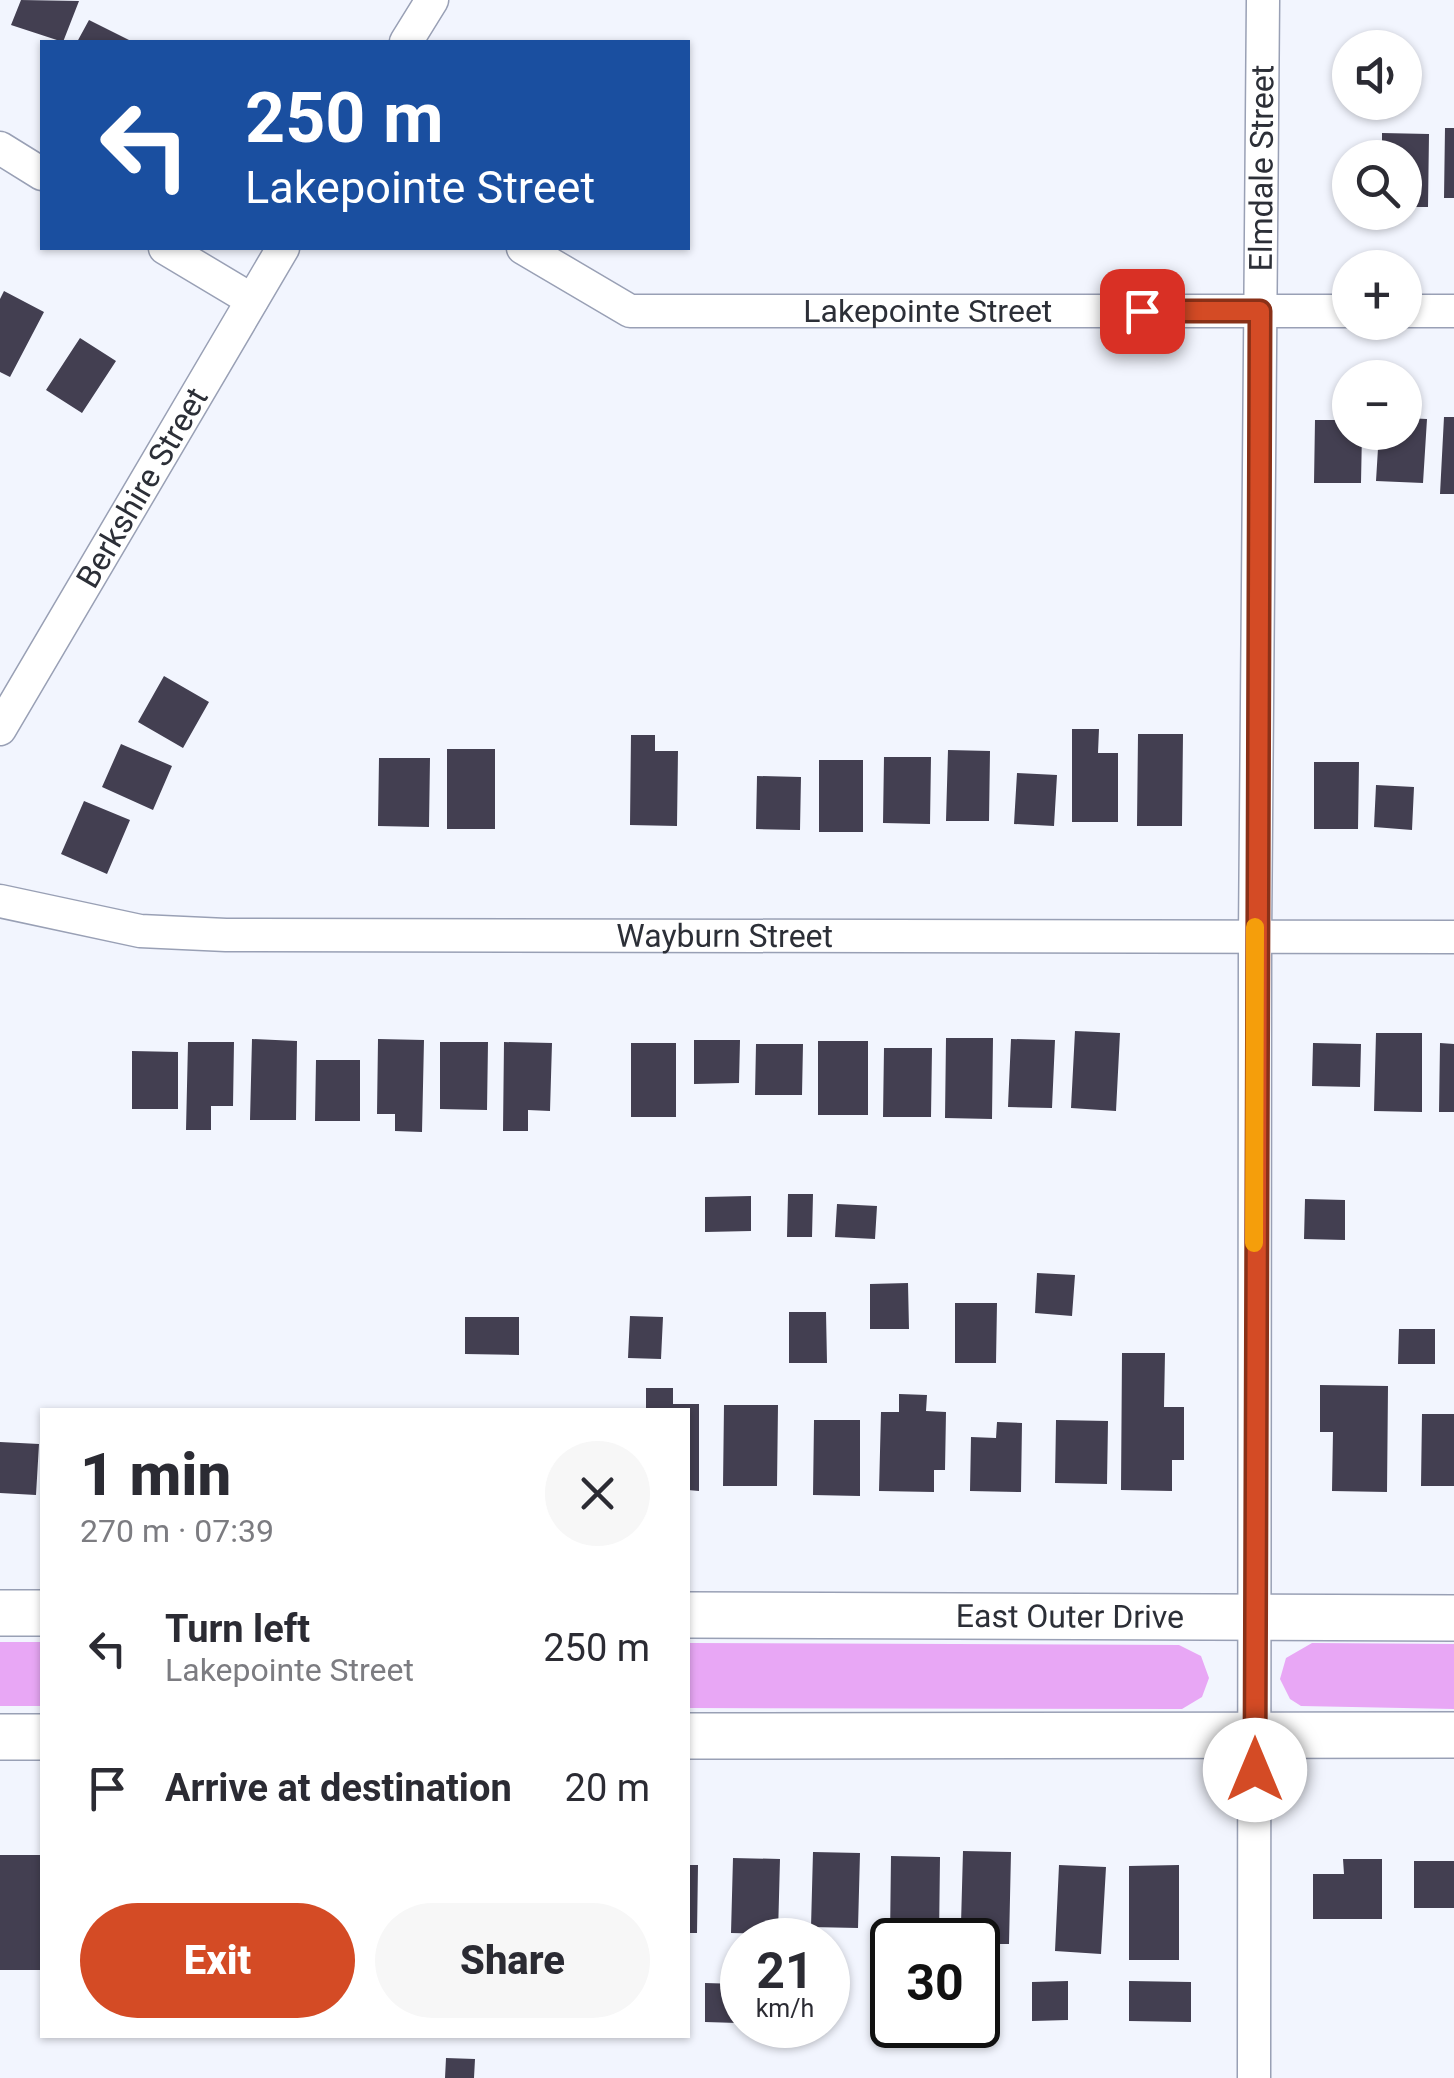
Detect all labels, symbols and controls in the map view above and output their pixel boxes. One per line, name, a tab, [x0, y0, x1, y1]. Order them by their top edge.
map controls	[1332, 30, 1422, 450]
button: sound	[1332, 30, 1422, 120]
street label: Elmdale Street	[1242, 65, 1281, 271]
text: 250 m	[245, 77, 444, 159]
icon: left	[80, 80, 210, 210]
button: search	[1332, 140, 1422, 230]
text: Lakepointe Street	[245, 161, 595, 214]
button: +	[1332, 250, 1422, 340]
pin	[1100, 269, 1185, 354]
icon: arrive	[1115, 284, 1170, 339]
street label: Lakepointe Street	[803, 292, 1052, 330]
button: −	[1332, 360, 1422, 450]
street label: Berkshire Street	[68, 381, 216, 595]
street label: Wayburn Street	[616, 917, 833, 955]
text: 1 min	[80, 1439, 231, 1510]
button: close	[545, 1441, 650, 1546]
text: 270 m · 07:39	[80, 1512, 274, 1550]
street label: East Outer Drive	[956, 1597, 1184, 1636]
text: Turn left	[165, 1607, 310, 1651]
icon: left	[80, 1621, 135, 1676]
text: 250 m	[543, 1626, 650, 1670]
text: Lakepointe Street	[165, 1651, 414, 1689]
position arrow	[1203, 1718, 1307, 1822]
icon: arrive	[80, 1761, 135, 1816]
text: Arrive at destination	[165, 1766, 512, 1810]
text: 20 m	[565, 1766, 650, 1810]
button: Exit	[80, 1903, 355, 2018]
button: Share	[375, 1903, 650, 2018]
speed limit sign: 30	[870, 1918, 1000, 2048]
text: 21	[756, 1942, 814, 2000]
text: km/h	[756, 1994, 814, 2023]

